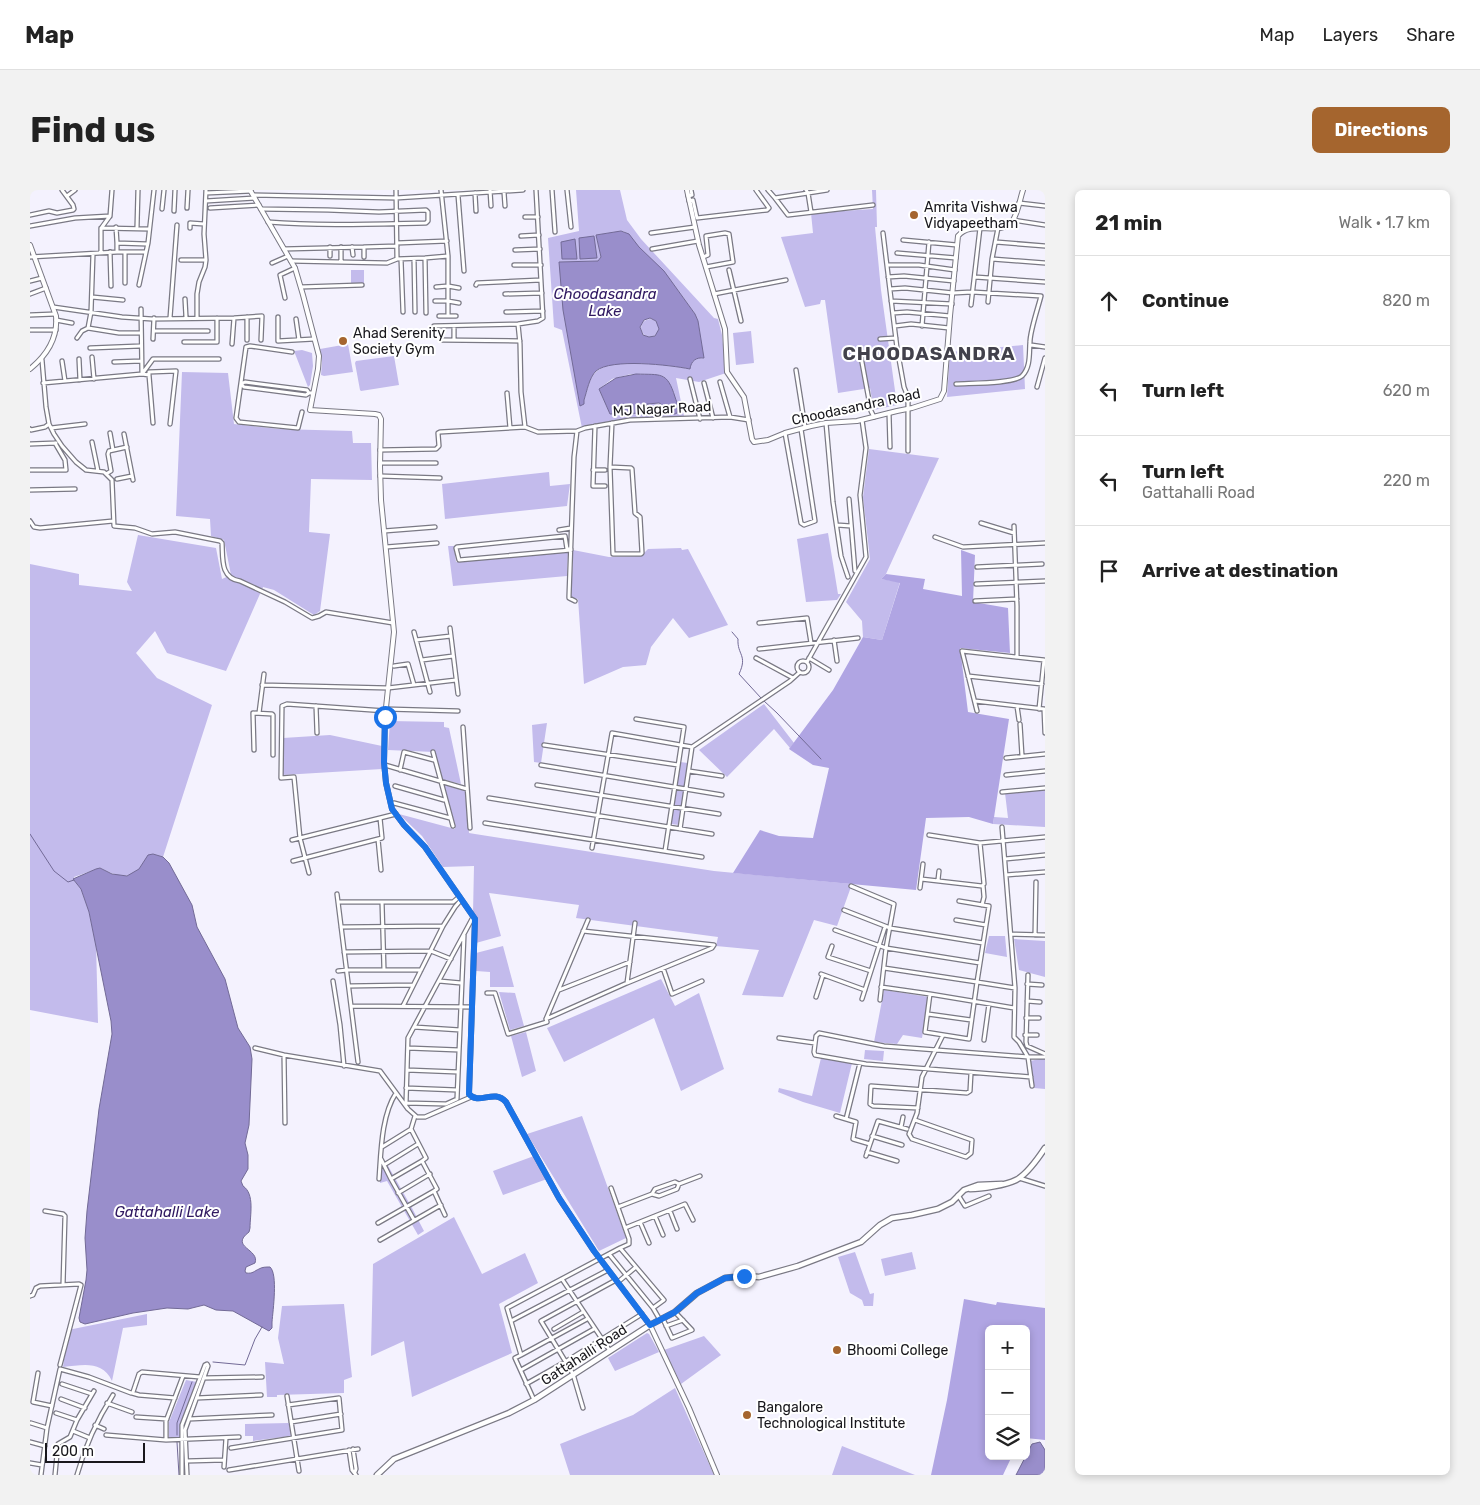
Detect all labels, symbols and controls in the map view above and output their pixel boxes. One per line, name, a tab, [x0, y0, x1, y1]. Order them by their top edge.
text: Map	[25, 21, 74, 49]
text: Map	[1260, 24, 1295, 46]
text: Layers	[1323, 24, 1378, 46]
text: Share	[1406, 24, 1455, 46]
button: Directions	[1312, 107, 1450, 153]
text: Find us	[30, 109, 155, 151]
place label: Amrita Vishwa Vidyapeetham	[924, 199, 1018, 232]
marker: Amrita Vishwa Vidyapeetham	[908, 209, 920, 221]
text: 21 min	[1095, 210, 1162, 235]
text: Walk · 1.7 km	[1339, 213, 1430, 232]
water label: Choodasandra Lake	[554, 285, 657, 320]
icon: ahead	[1095, 287, 1123, 315]
text: Continue	[1142, 289, 1229, 312]
text: 820 m	[1382, 291, 1430, 310]
place label: Ahad Serenity Society Gym	[353, 325, 445, 358]
marker: Ahad Serenity Society Gym	[337, 335, 349, 347]
district label: CHOODASANDRA	[842, 342, 1016, 365]
icon: left	[1095, 377, 1123, 405]
text: Turn left	[1142, 379, 1224, 402]
text: 620 m	[1383, 381, 1430, 400]
street label: Choodasandra Road	[790, 385, 922, 429]
street label: MJ Nagar Road	[612, 398, 712, 420]
text: Turn left	[1142, 460, 1224, 483]
icon: left	[1095, 467, 1123, 495]
text: 220 m	[1383, 471, 1430, 490]
text: Gattahalli Road	[1142, 483, 1255, 502]
icon: arrive	[1095, 557, 1123, 585]
text: Arrive at destination	[1142, 559, 1338, 582]
route start	[374, 706, 397, 729]
water label: Gattahalli Lake	[115, 1203, 220, 1221]
route end	[733, 1265, 756, 1288]
street label: Gattahalli Road	[538, 1321, 630, 1389]
map controls	[985, 1325, 1030, 1460]
button: +	[985, 1325, 1030, 1370]
place label: Bhoomi College	[847, 1342, 949, 1359]
marker: Bhoomi College	[831, 1344, 843, 1356]
button: −	[985, 1370, 1030, 1415]
place label: Bangalore Technological Institute	[757, 1399, 906, 1432]
marker: Bangalore Technological Institute	[741, 1409, 753, 1421]
button: layers	[985, 1415, 1030, 1460]
scale bar	[45, 1440, 145, 1463]
text: 200 m	[52, 1443, 94, 1460]

